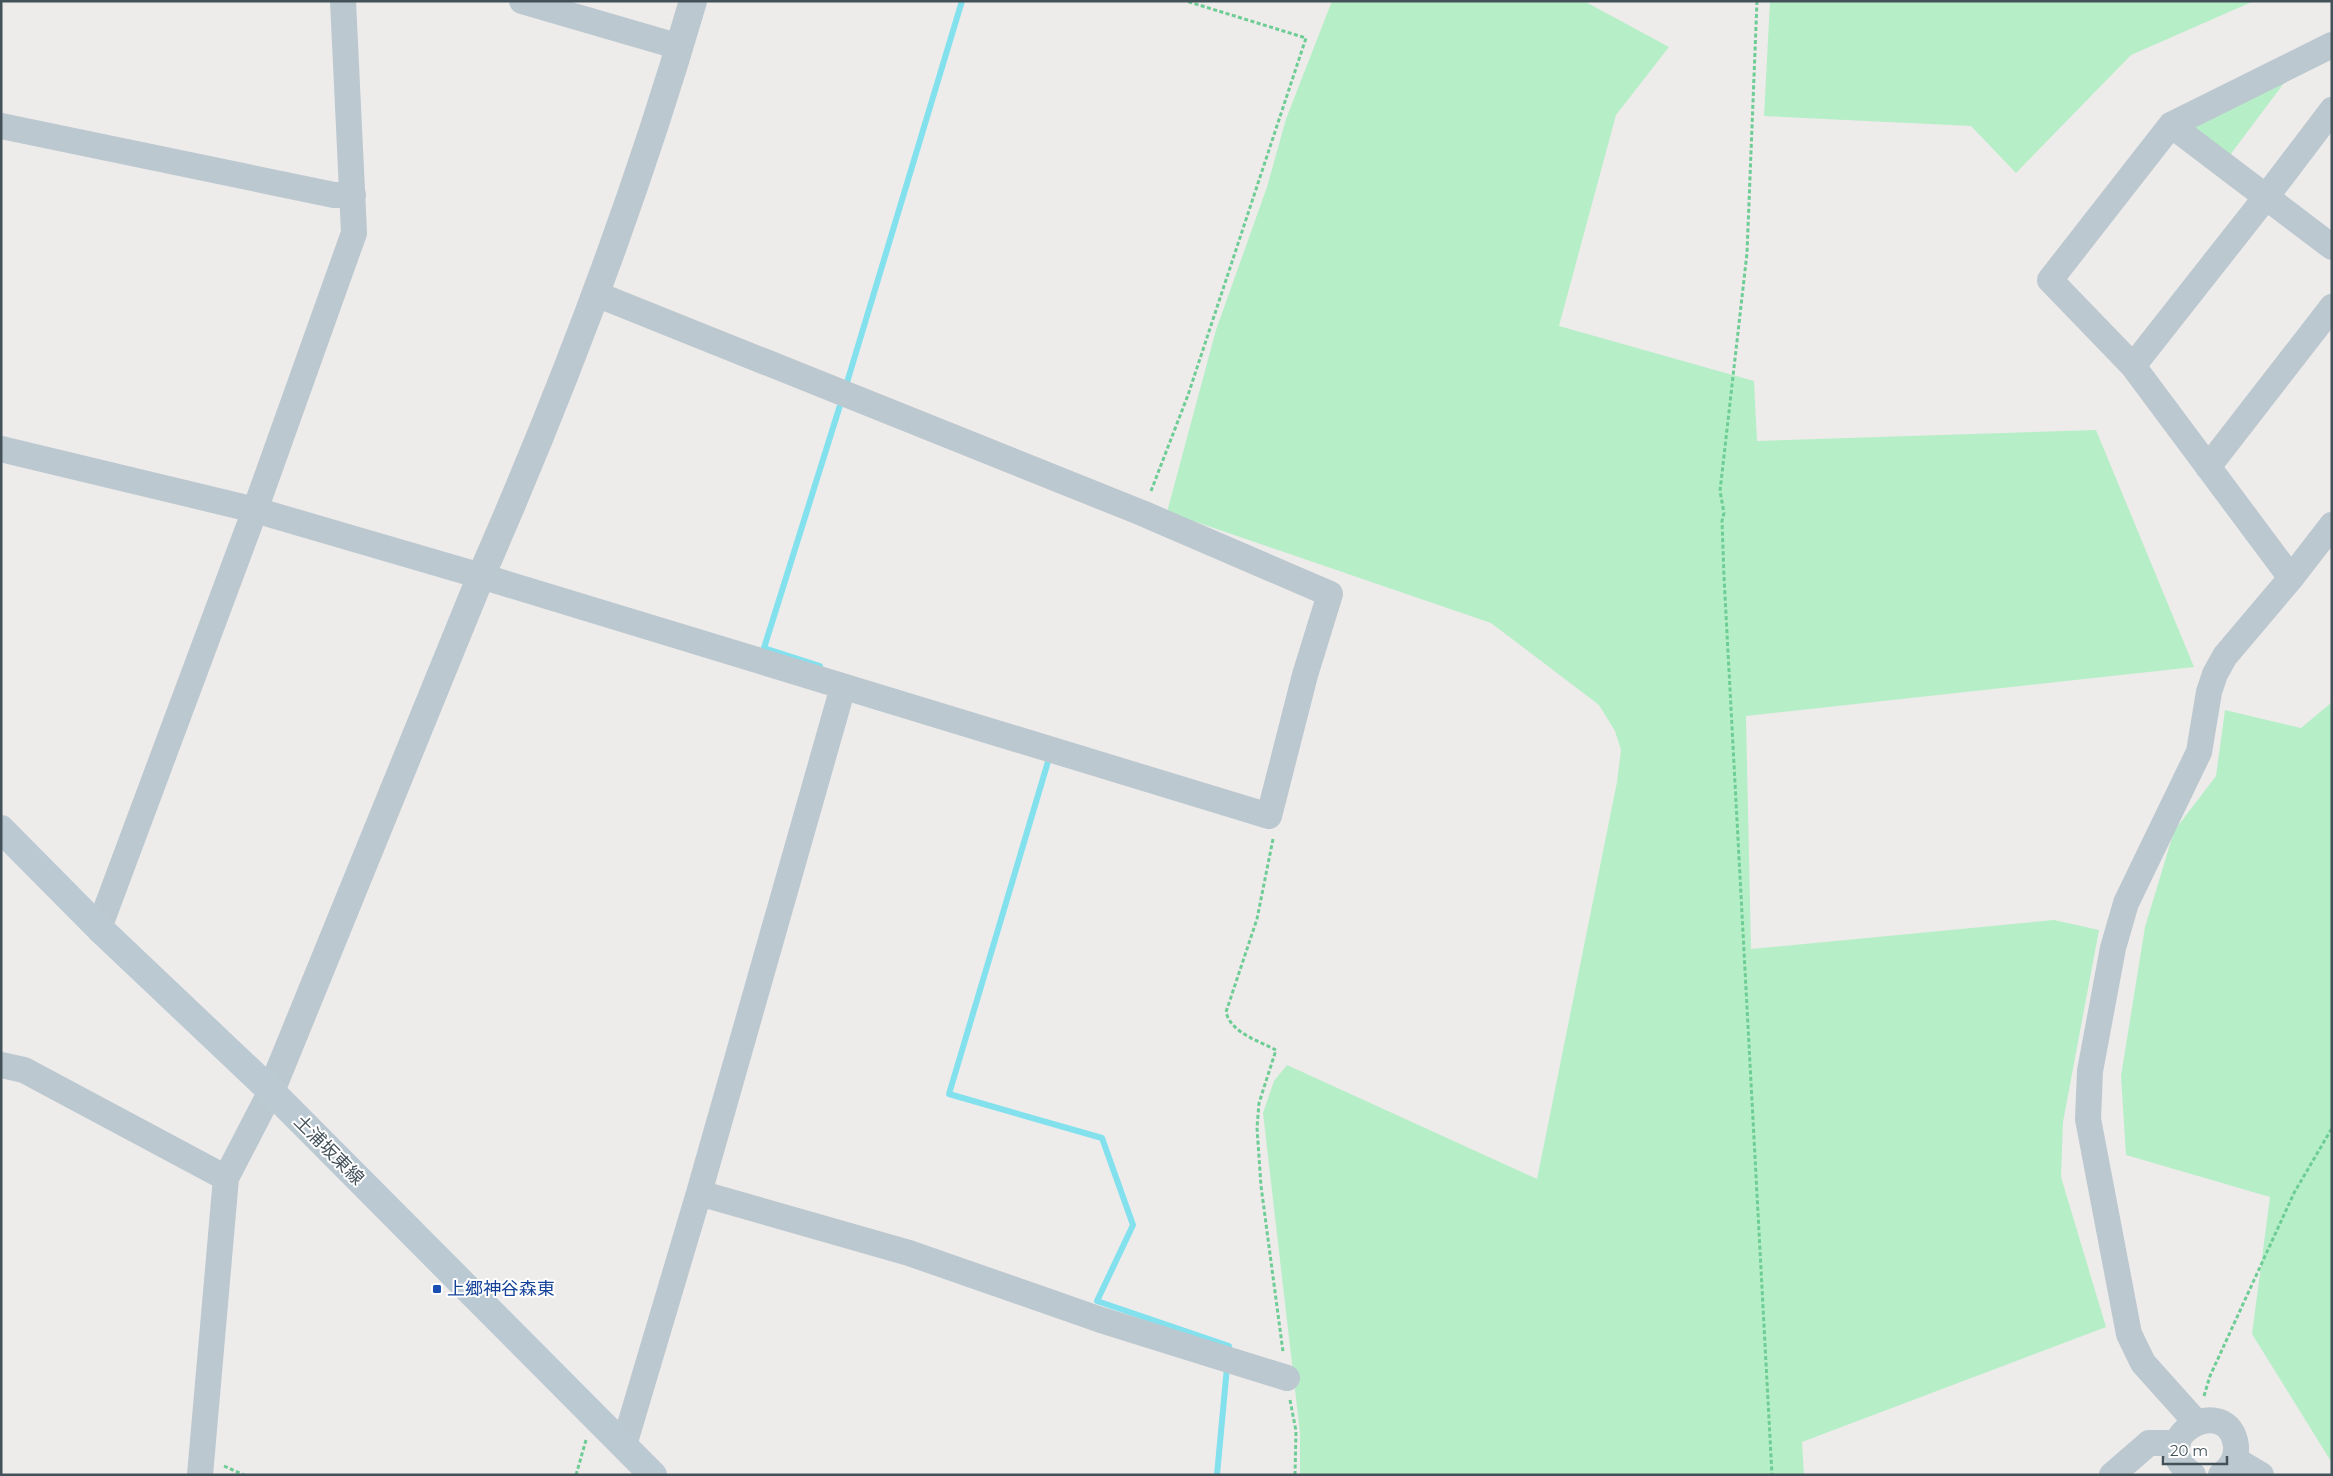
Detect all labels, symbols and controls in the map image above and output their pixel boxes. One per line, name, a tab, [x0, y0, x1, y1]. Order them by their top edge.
street label: 土浦坂東線	[289, 1110, 369, 1190]
place label: 上郷神谷森東	[447, 1278, 555, 1300]
marker: 上郷神谷森東	[431, 1283, 443, 1295]
scale bar	[2163, 1434, 2227, 1466]
text: 20 m	[2170, 1441, 2208, 1460]

